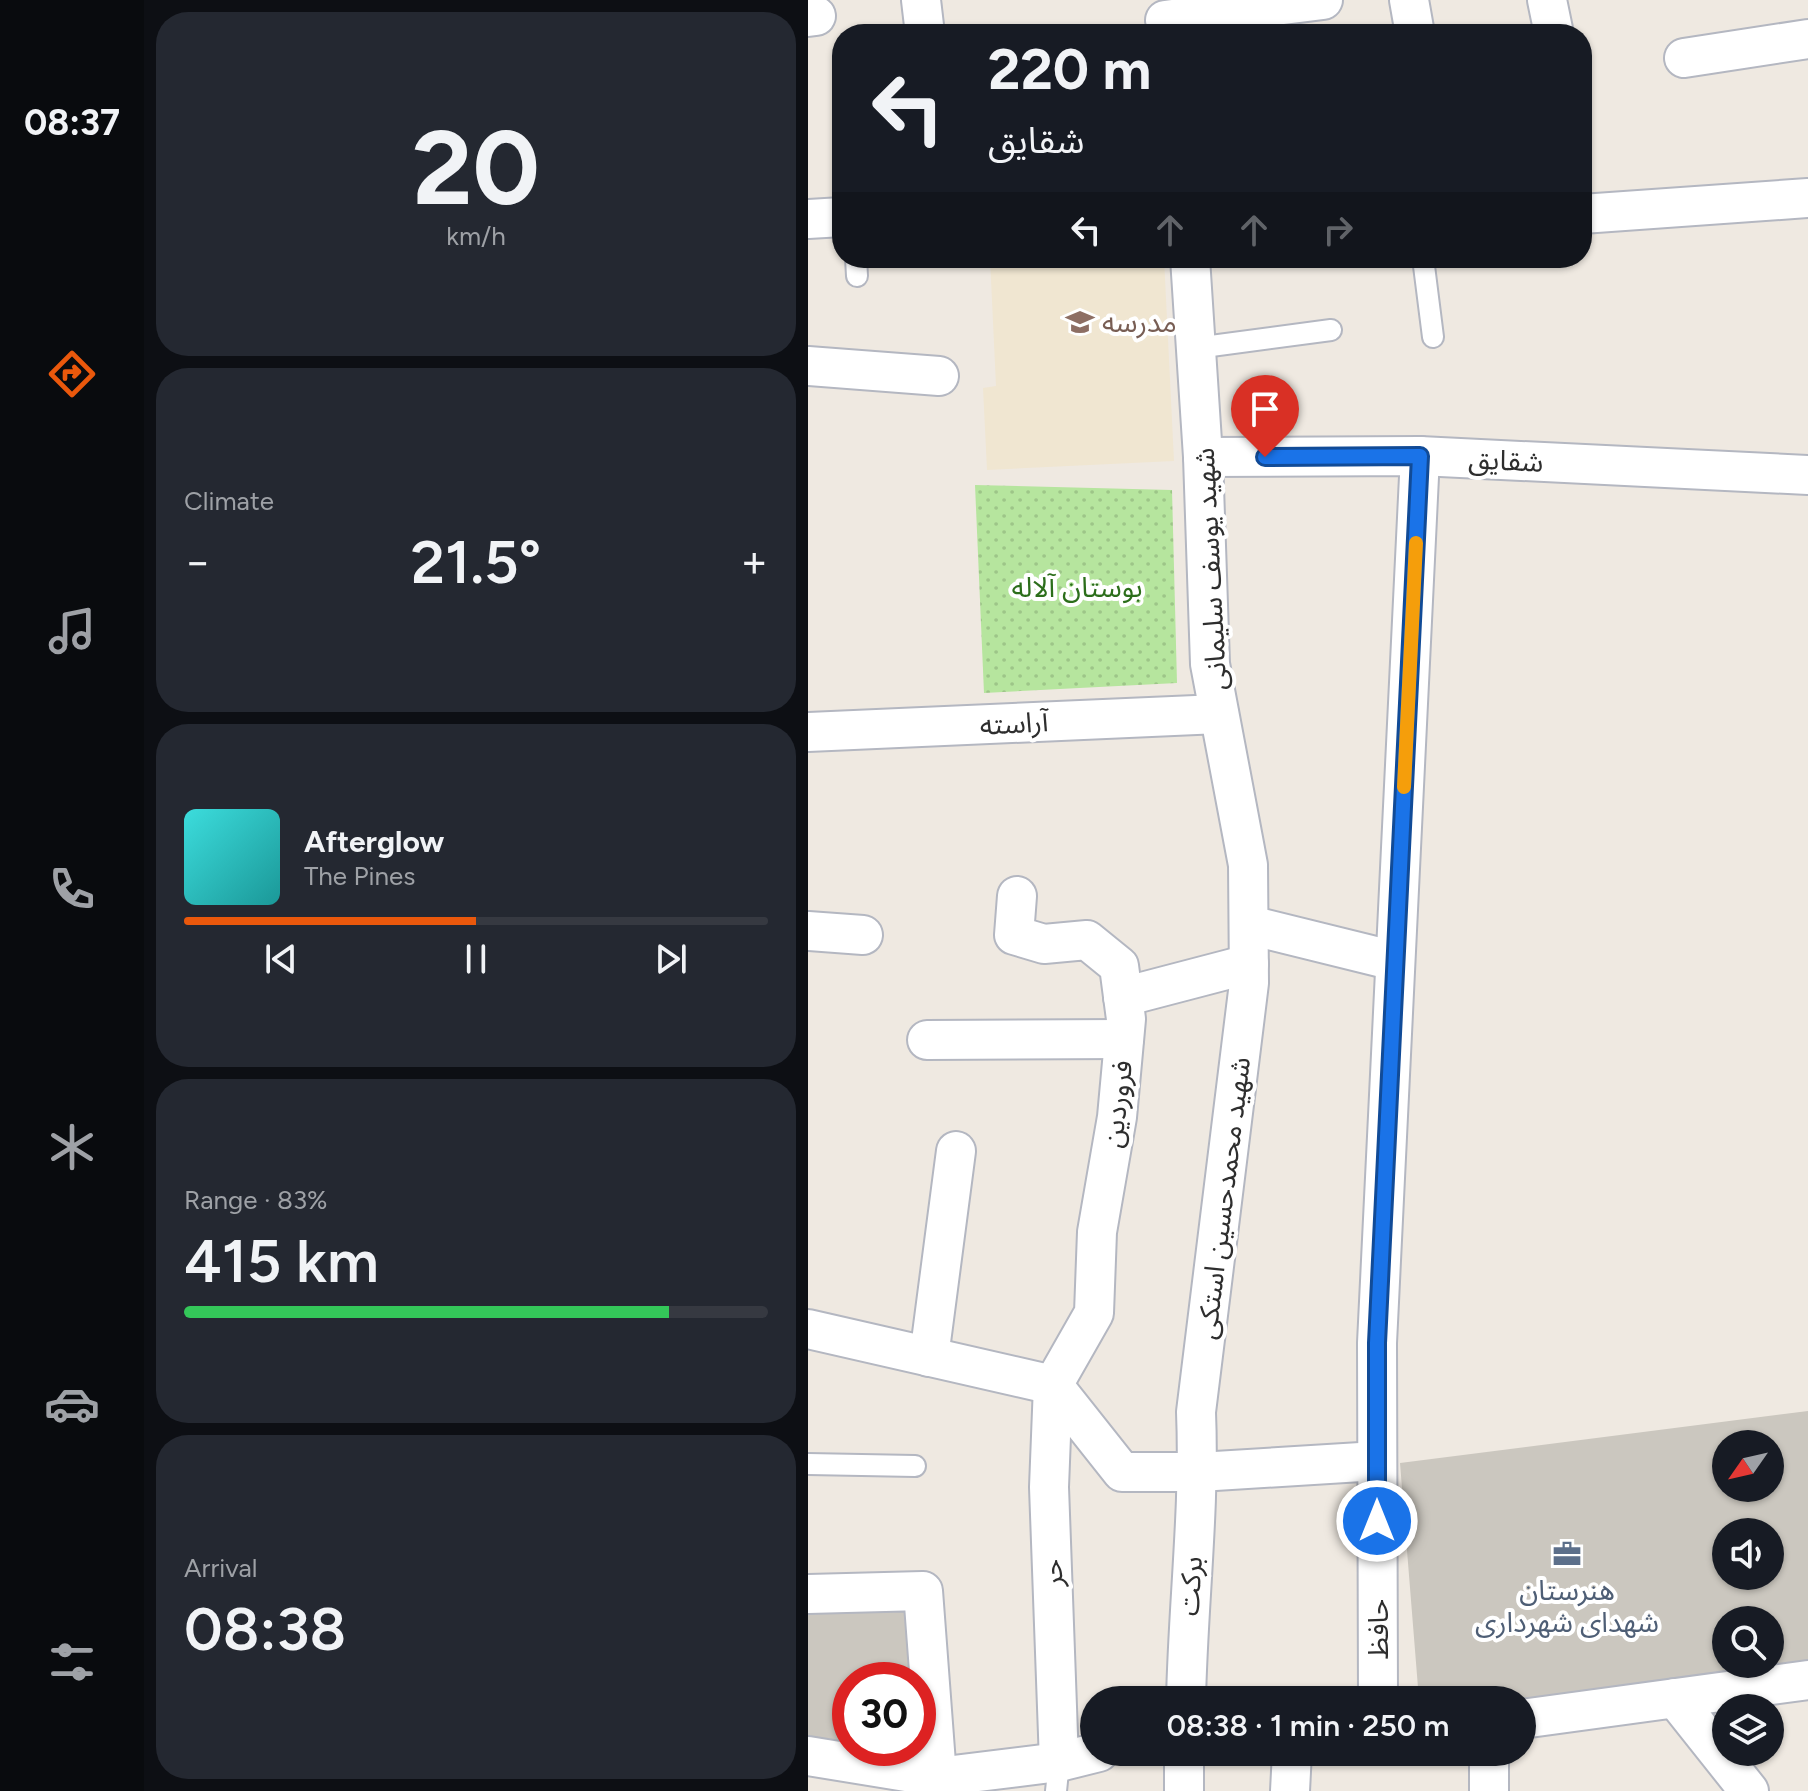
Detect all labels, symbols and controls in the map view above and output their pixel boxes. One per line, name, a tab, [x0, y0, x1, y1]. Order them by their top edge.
text: 220 m	[988, 36, 1151, 103]
icon: left	[856, 56, 960, 160]
text: 08:37	[24, 101, 120, 144]
text: 20	[412, 105, 540, 230]
text: شقایق	[988, 119, 1084, 162]
icon: left	[1064, 208, 1108, 252]
icon: ahead	[1148, 208, 1192, 252]
icon: ahead	[1232, 208, 1276, 252]
icon: right	[1316, 208, 1360, 252]
text: km/h	[446, 220, 506, 252]
place label: مدرسه	[1102, 305, 1177, 339]
school or university icon: مدرسه	[1065, 307, 1095, 337]
icon: directions	[44, 346, 100, 402]
pin	[1231, 375, 1299, 457]
icon: arrive	[1243, 387, 1287, 431]
street label: شقایق	[1468, 441, 1544, 480]
street label: شهید یوسف سلیمانی	[1187, 447, 1233, 691]
text: Climate	[184, 485, 274, 517]
text: 21.5°	[411, 526, 541, 598]
text: −	[184, 535, 211, 588]
text: +	[741, 535, 768, 588]
park label: بوستان آلاله	[1011, 570, 1143, 604]
icon: music	[44, 603, 100, 659]
street label: آراسته	[979, 704, 1051, 742]
text: Afterglow	[304, 823, 444, 860]
text: The Pines	[304, 860, 415, 892]
icon: phone	[44, 861, 100, 917]
icon: previous	[259, 937, 303, 981]
icon: pause	[454, 937, 498, 981]
icon: next	[649, 937, 693, 981]
street label: شهید محمدحسین استکی	[1189, 1055, 1257, 1341]
street label: فروردین	[1095, 1058, 1139, 1150]
icon: climate	[44, 1119, 100, 1175]
text: Range · 83%	[184, 1184, 328, 1216]
text: 415 km	[184, 1225, 379, 1297]
icon: car	[44, 1376, 100, 1432]
north arrow	[1712, 1430, 1784, 1502]
map controls	[1712, 1430, 1784, 1766]
position arrow	[1335, 1479, 1419, 1563]
button: sound	[1712, 1518, 1784, 1590]
office icon: هنرستان شهدای شهرداری	[1552, 1539, 1582, 1569]
text: Arrival	[184, 1552, 257, 1584]
street label: برکت	[1171, 1555, 1209, 1617]
street label: حر	[1035, 1559, 1070, 1588]
place label: هنرستان شهدای شهرداری	[1475, 1573, 1659, 1639]
text: 08:38	[184, 1593, 346, 1665]
street label: حافظ	[1361, 1599, 1395, 1659]
button: search	[1712, 1606, 1784, 1678]
icon: filters	[44, 1634, 100, 1690]
speed limit sign: 30	[832, 1662, 936, 1766]
button: layers	[1712, 1694, 1784, 1766]
text: 08:38 · 1 min · 250 m	[1167, 1707, 1449, 1744]

